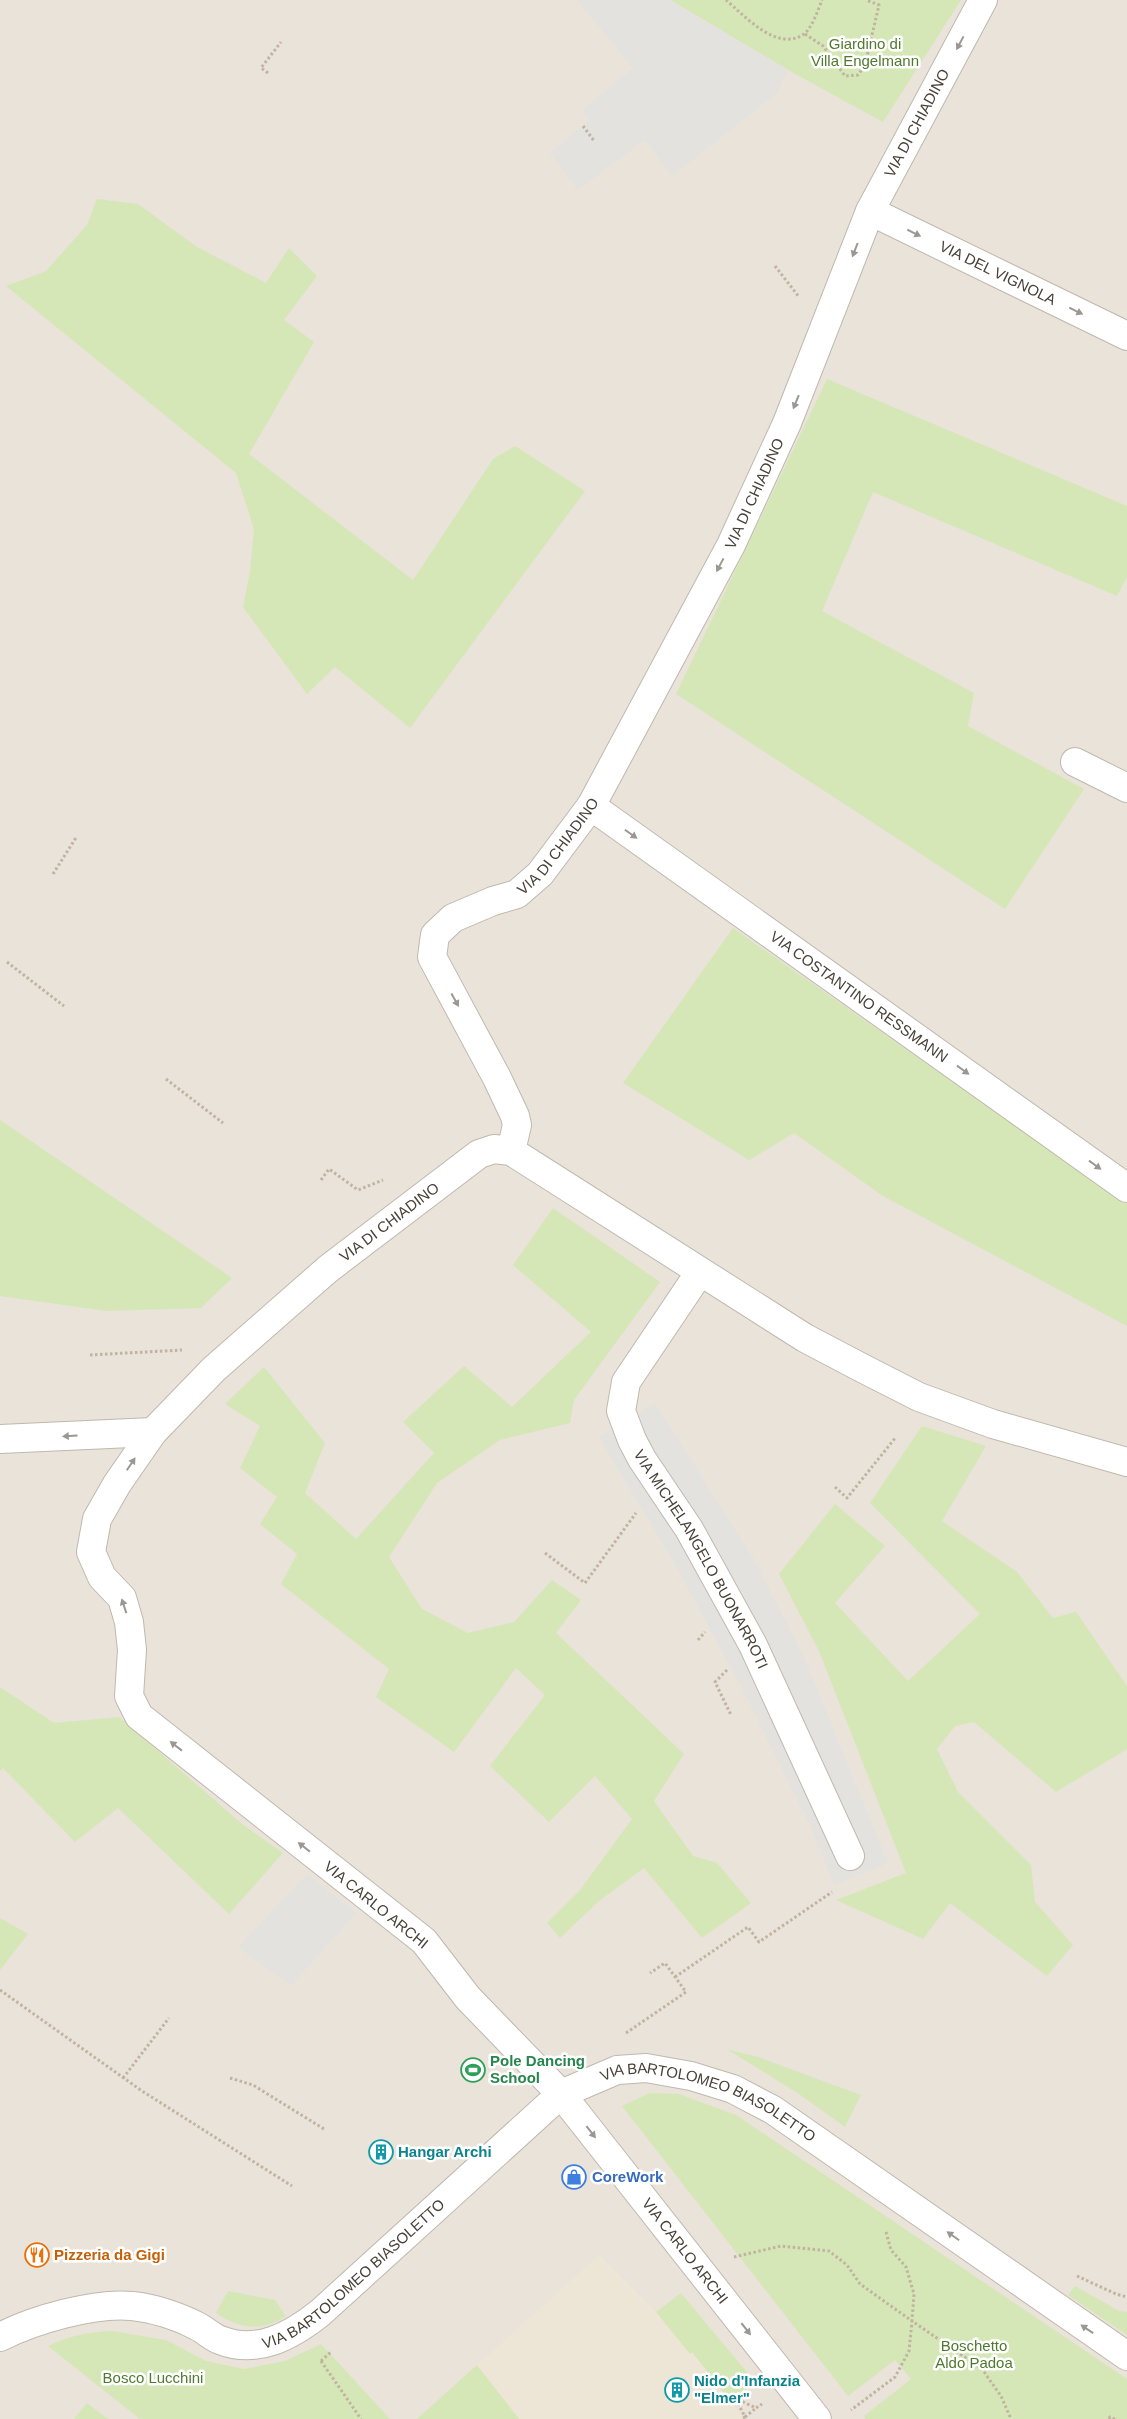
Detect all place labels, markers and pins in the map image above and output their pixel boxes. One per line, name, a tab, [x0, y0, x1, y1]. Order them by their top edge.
place label: Pole Dancing School	[490, 2052, 585, 2086]
sports icon: Pole Dancing School	[460, 2057, 486, 2083]
building icon: Hangar Archi	[368, 2139, 394, 2165]
place label: Hangar Archi	[398, 2143, 492, 2160]
shop icon: CoreWork	[561, 2164, 587, 2190]
place label: CoreWork	[592, 2168, 664, 2185]
restaurant icon: Pizzeria da Gigi	[24, 2242, 50, 2268]
place label: Pizzeria da Gigi	[54, 2246, 165, 2263]
place label: Nido d'Infanzia "Elmer"	[694, 2372, 801, 2406]
building icon: Nido d'Infanzia "Elmer"	[664, 2377, 690, 2403]

